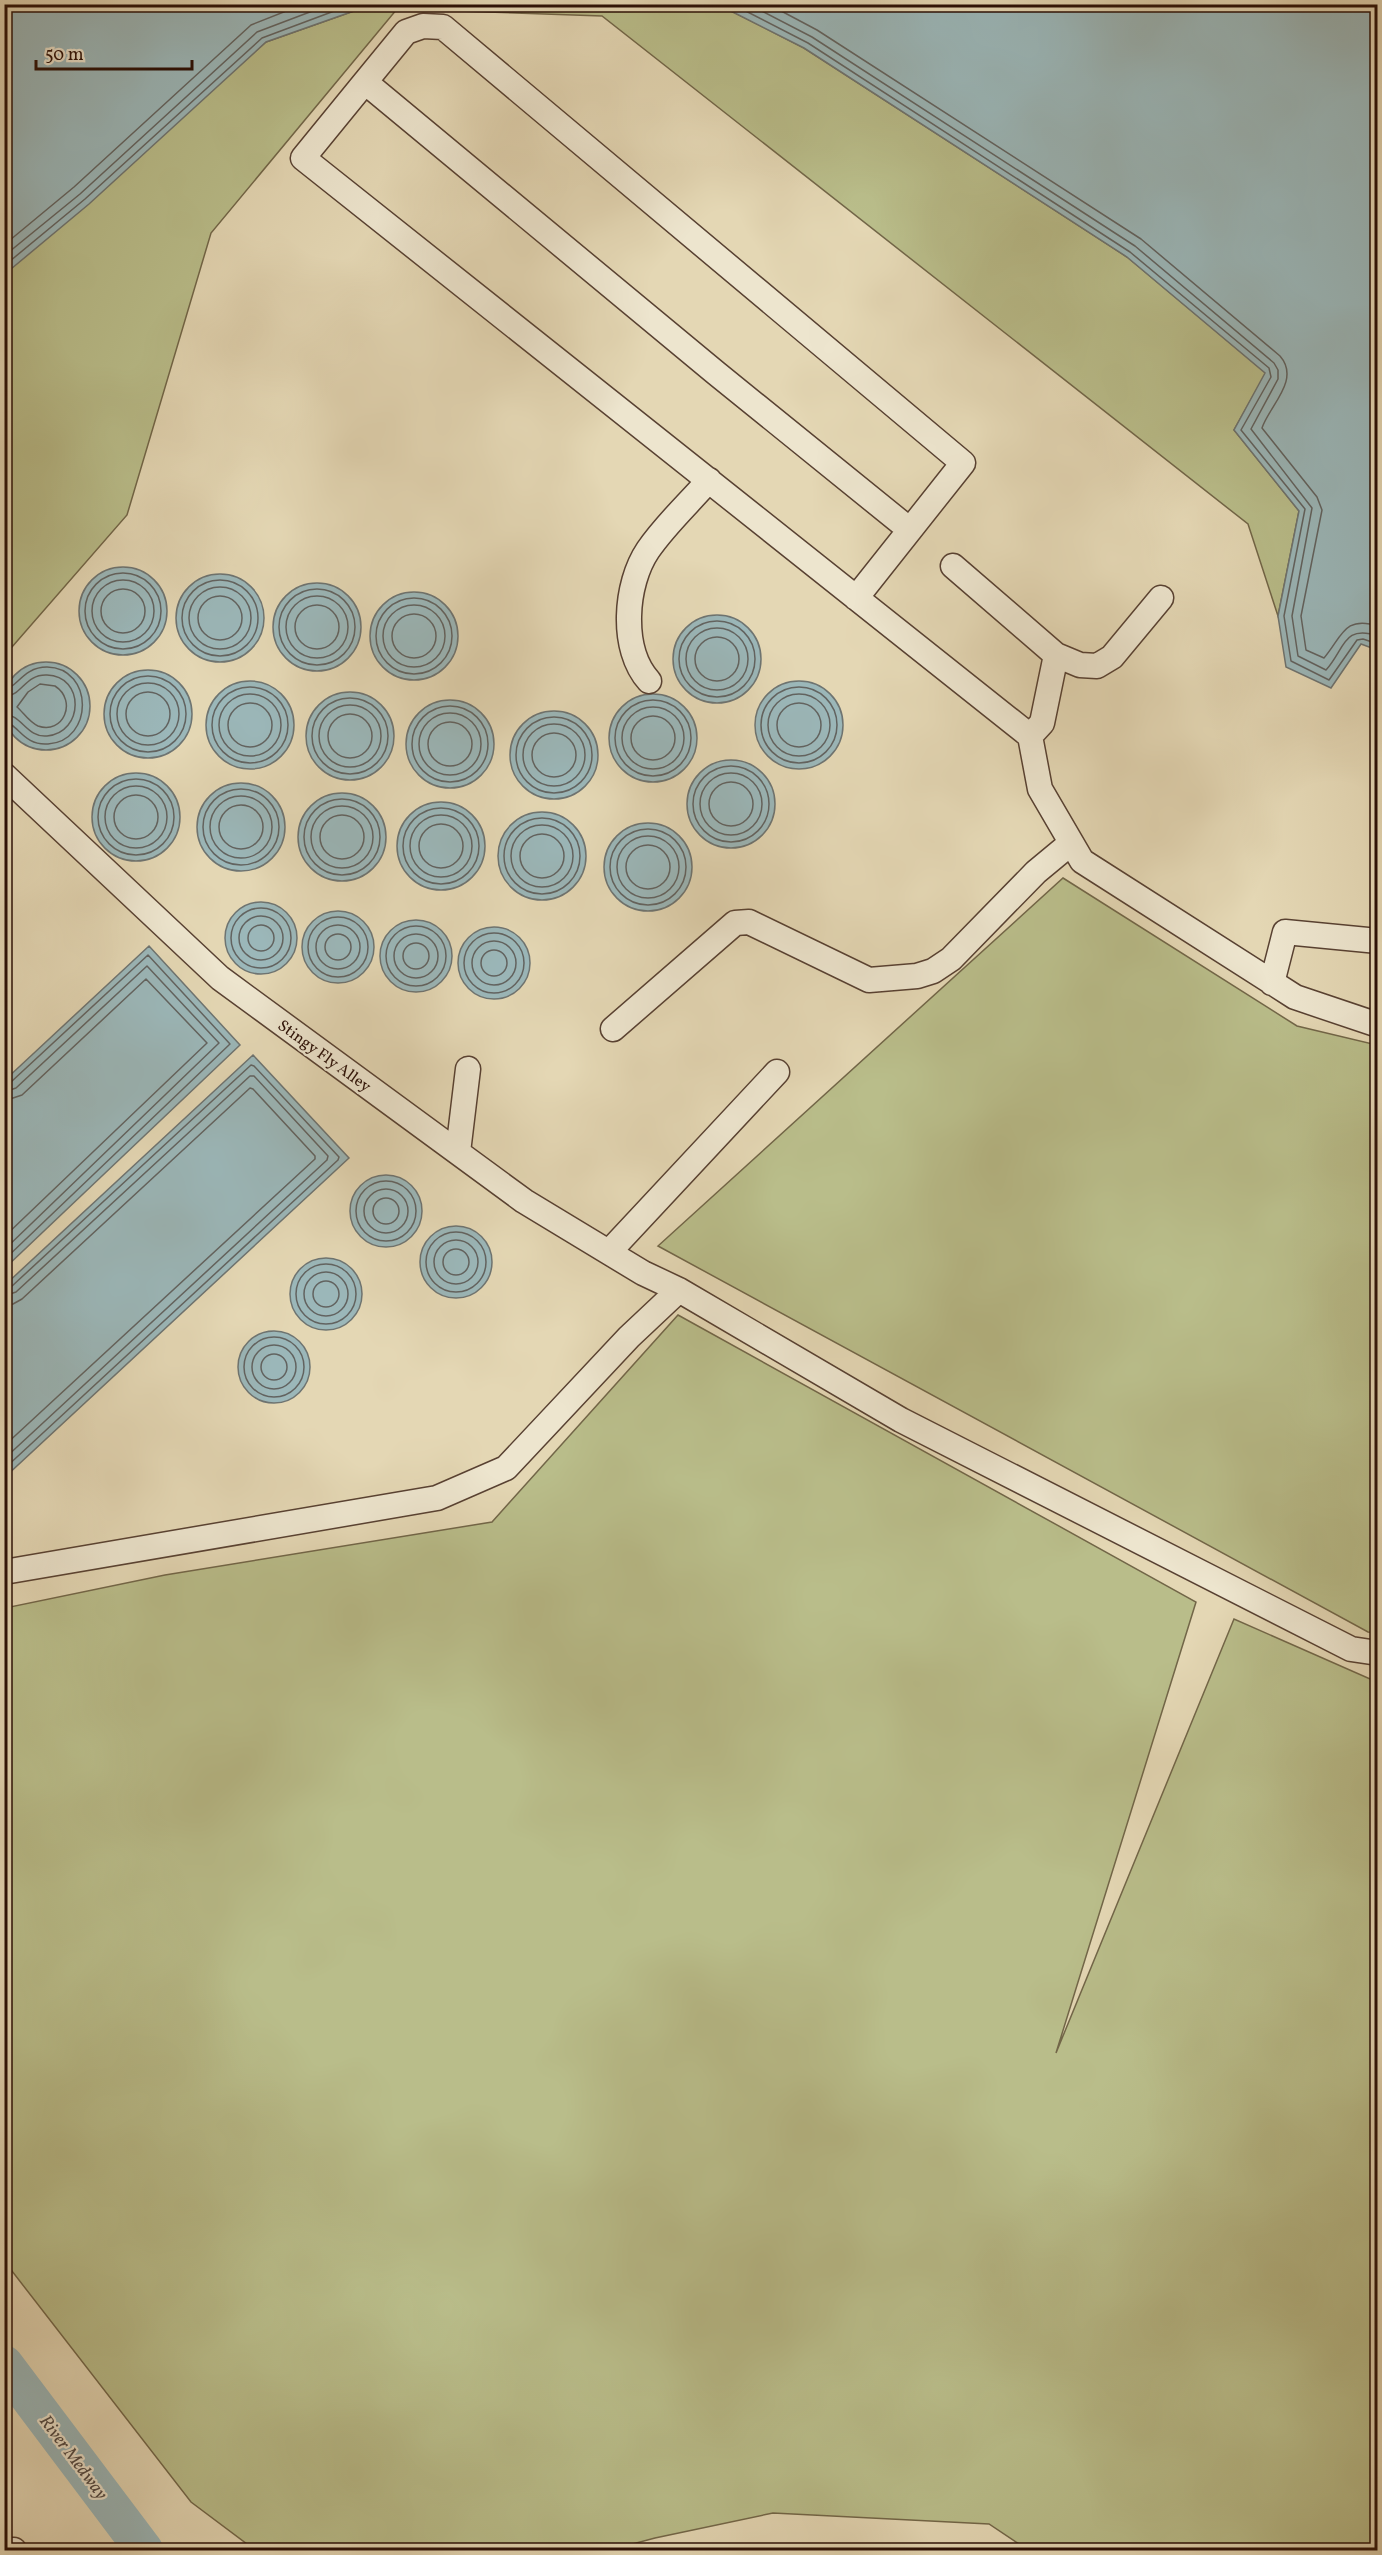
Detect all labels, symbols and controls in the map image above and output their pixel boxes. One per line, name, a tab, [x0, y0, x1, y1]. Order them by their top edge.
scale bar	[36, 33, 192, 71]
text: 50 m	[45, 43, 84, 68]
street label: Stingy Fly Alley	[273, 1015, 375, 1098]
water label: River Medway	[33, 2410, 113, 2505]

